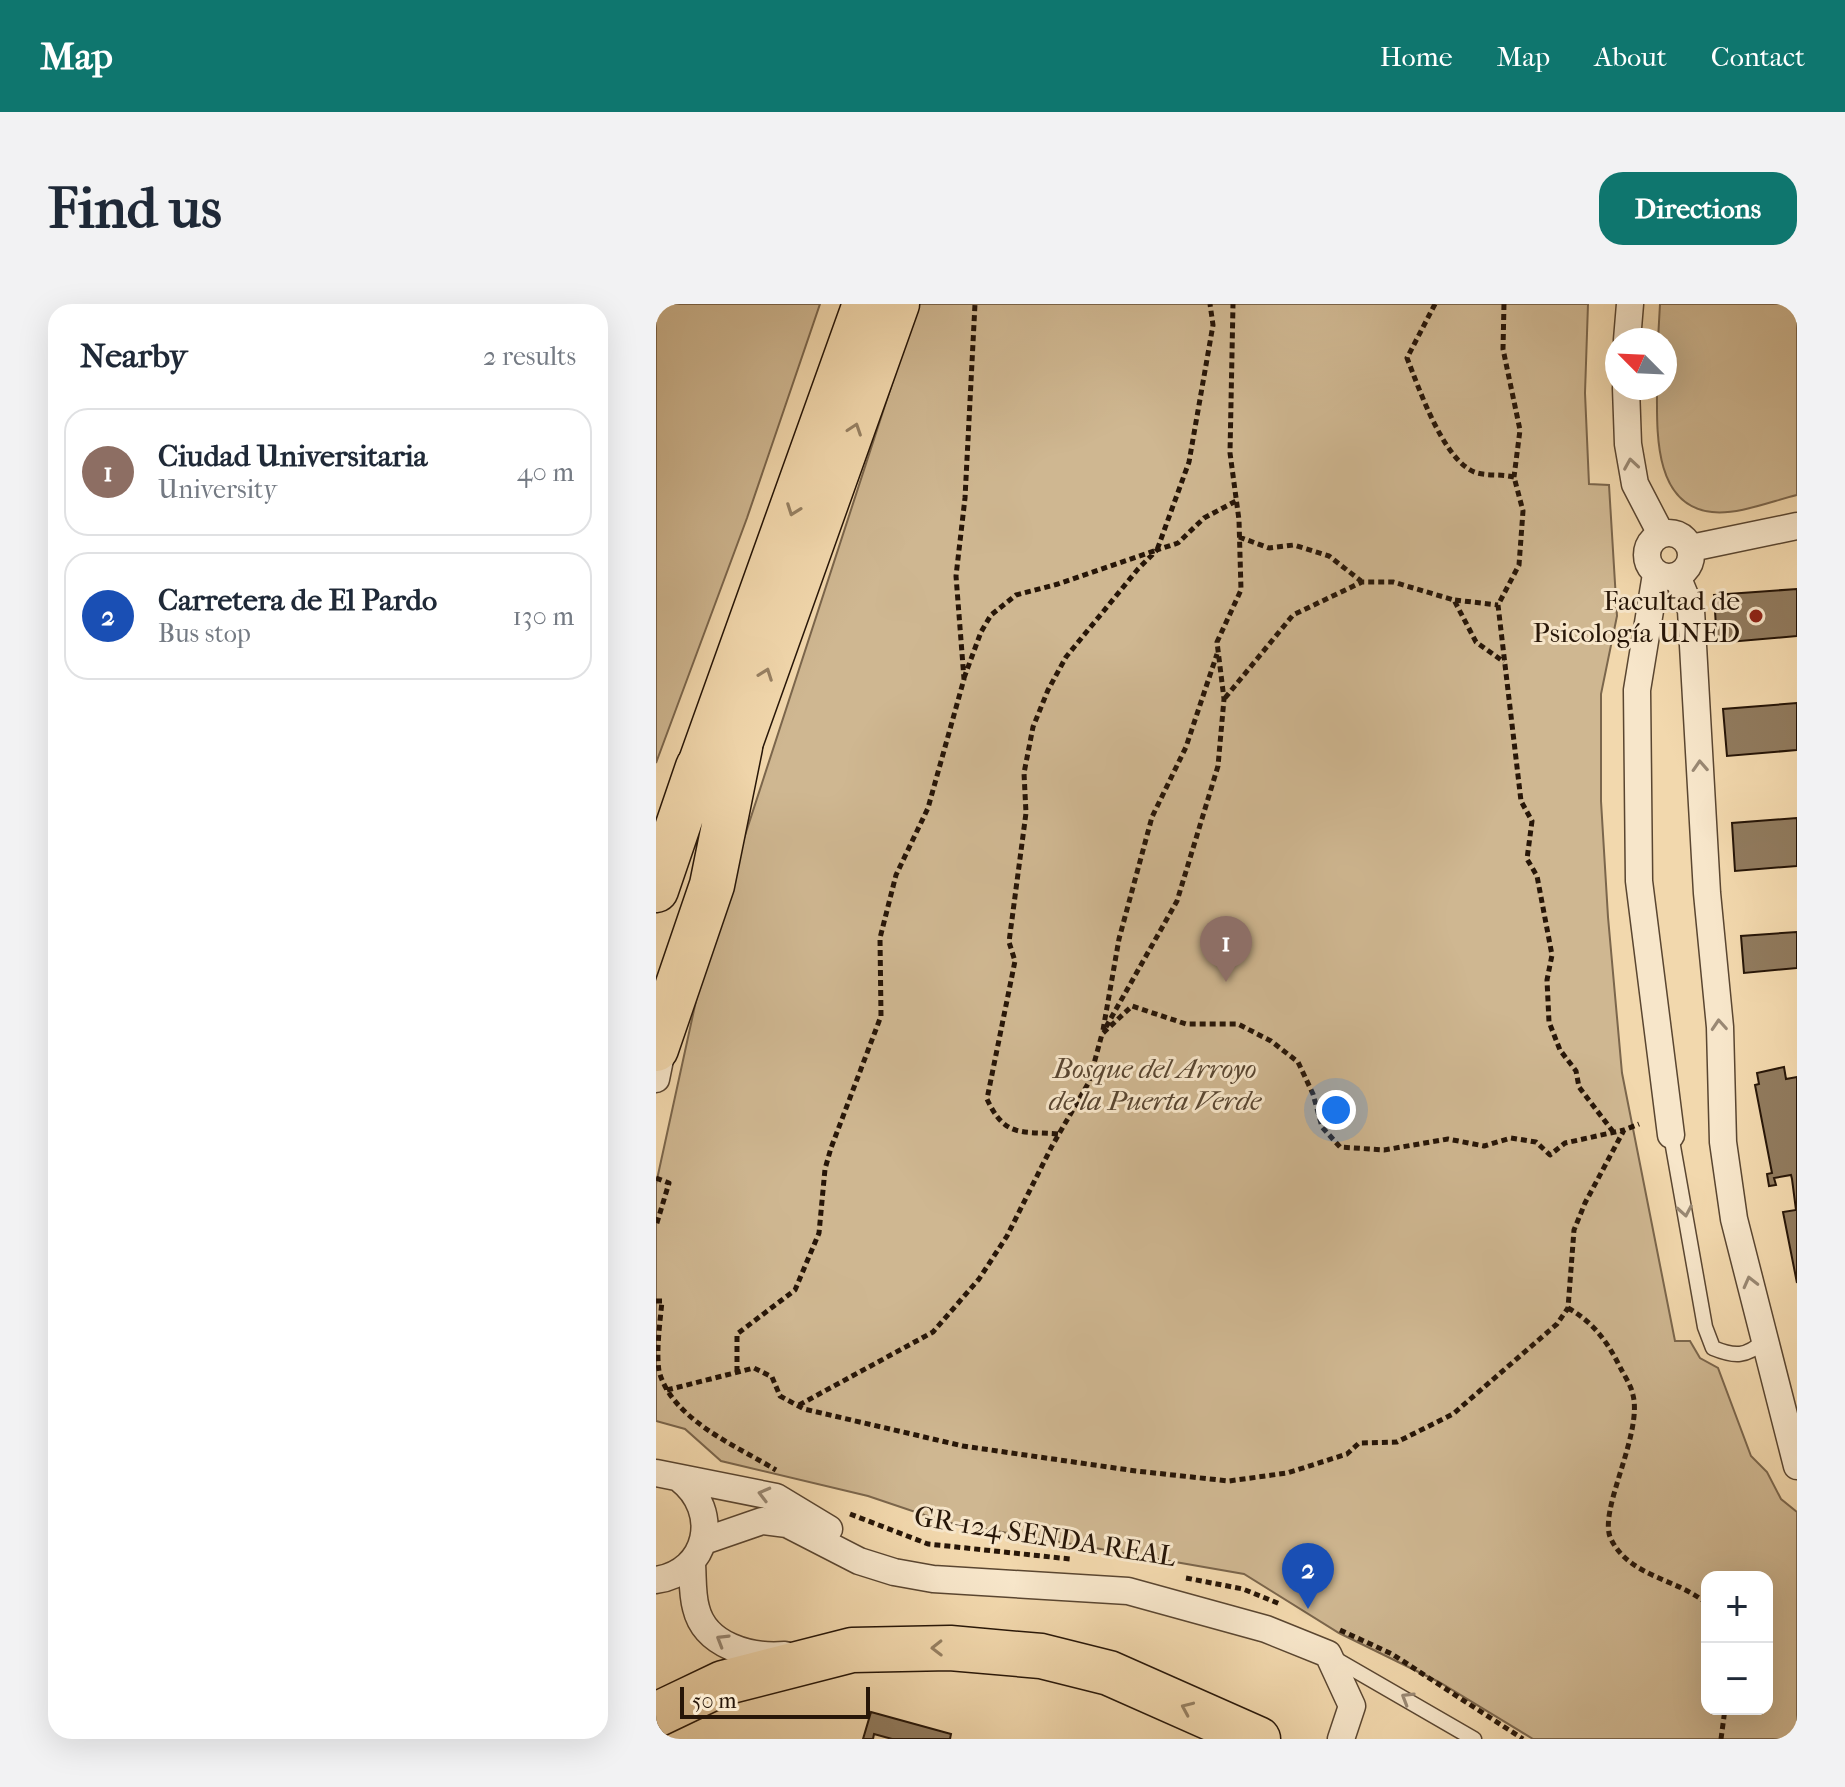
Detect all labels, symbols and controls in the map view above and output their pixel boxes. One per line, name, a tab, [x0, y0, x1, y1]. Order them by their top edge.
text: Map	[40, 34, 113, 79]
text: Home	[1380, 40, 1453, 73]
text: Map	[1497, 40, 1550, 73]
text: About	[1594, 40, 1667, 73]
text: Contact	[1711, 40, 1805, 73]
button: Directions	[1599, 172, 1797, 245]
text: Find us	[48, 176, 222, 241]
north arrow	[1605, 328, 1677, 400]
text: Nearby	[80, 336, 187, 376]
text: 2 results	[483, 341, 576, 372]
one-way arrow	[846, 423, 862, 437]
text: Ciudad Universitaria	[158, 439, 427, 474]
text: 1	[103, 457, 113, 488]
text: 40 m	[517, 457, 574, 488]
one-way arrow	[1623, 458, 1640, 471]
text: University	[158, 474, 277, 505]
one-way arrow	[786, 502, 803, 516]
text: Carretera de El Pardo	[158, 583, 437, 618]
place label: Facultad de Psicología UNED	[1533, 584, 1740, 649]
text: 2	[101, 601, 115, 632]
text: 130 m	[513, 601, 574, 632]
marker: Facultad de Psicología UNED	[1747, 607, 1765, 625]
text: Bus stop	[158, 618, 251, 649]
one-way arrow	[757, 668, 773, 682]
one-way arrow	[1692, 759, 1709, 772]
pin: 1	[1200, 916, 1252, 982]
one-way arrow	[1711, 1018, 1728, 1031]
park label: Bosque del Arroyo de la Puerta Verde	[1049, 1052, 1262, 1117]
your location	[1316, 1090, 1356, 1130]
one-way arrow	[1676, 1204, 1693, 1218]
one-way arrow	[1742, 1276, 1759, 1290]
one-way arrow	[757, 1487, 771, 1504]
street label: GR-124 SENDA REAL	[912, 1499, 1178, 1573]
pin: 2	[1282, 1543, 1334, 1609]
map controls	[1701, 1571, 1773, 1715]
button: +	[1701, 1571, 1773, 1643]
one-way arrow	[716, 1635, 730, 1650]
one-way arrow	[930, 1639, 943, 1657]
button: −	[1701, 1643, 1773, 1715]
scale bar	[680, 1683, 870, 1719]
text: 50 m	[692, 1688, 737, 1714]
one-way arrow	[1401, 1693, 1416, 1708]
one-way arrow	[1181, 1701, 1195, 1717]

